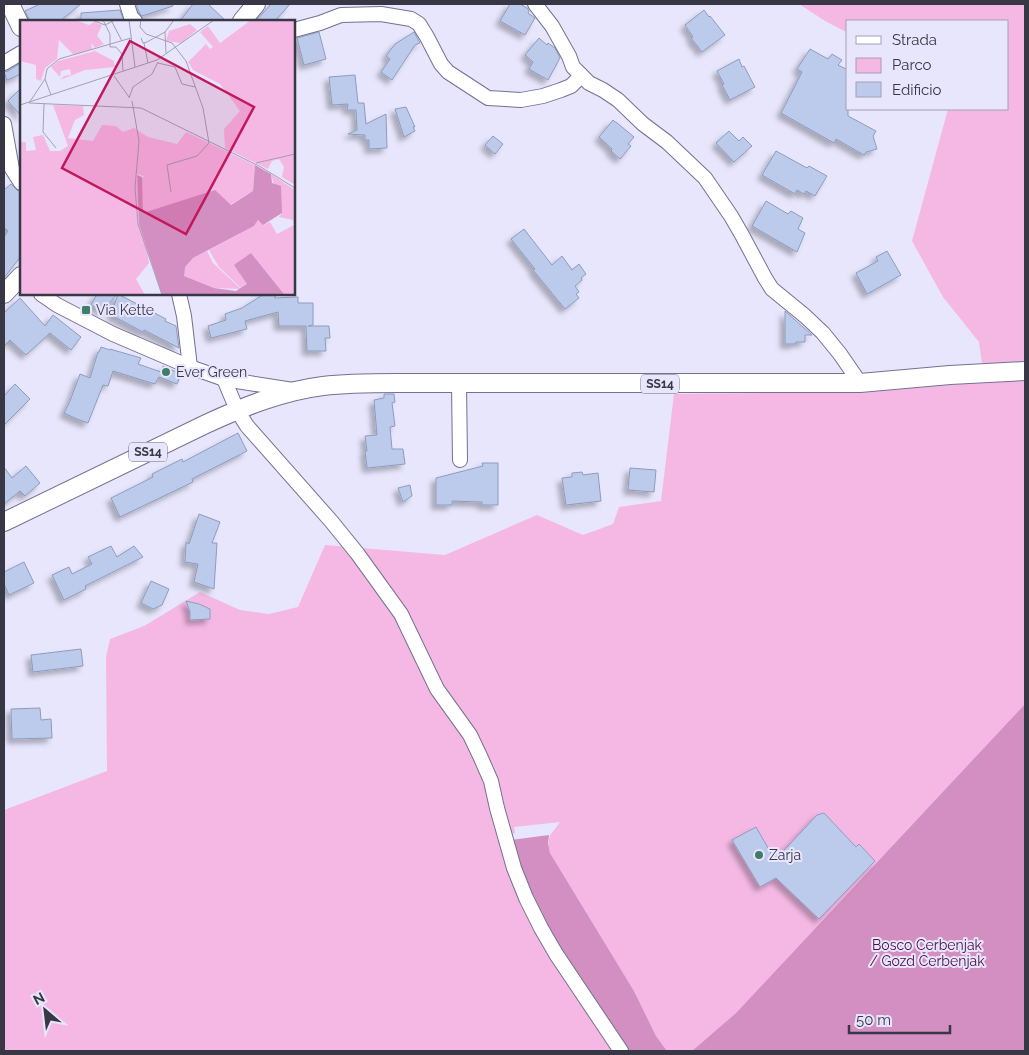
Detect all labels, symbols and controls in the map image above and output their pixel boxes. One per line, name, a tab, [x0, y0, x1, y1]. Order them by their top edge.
inset map	[20, 20, 295, 295]
legend	[846, 20, 1009, 110]
text: Strada	[892, 31, 937, 49]
text: Parco	[892, 56, 932, 74]
text: Edificio	[892, 81, 942, 99]
place label: Via Kette	[96, 302, 154, 318]
marker: Via Kette	[80, 304, 92, 316]
place label: Ever Green	[176, 364, 247, 380]
marker: Ever Green	[160, 366, 172, 378]
road number: SS14	[641, 374, 679, 394]
road number: SS14	[129, 442, 167, 462]
place label: Zarja	[769, 847, 801, 863]
marker: Zarja	[753, 849, 765, 861]
park label: Bosco Cerbenjak / Gozd Čerbenjak	[869, 937, 985, 969]
north arrow	[20, 985, 70, 1035]
text: N	[30, 989, 47, 1008]
scale bar	[849, 1002, 950, 1034]
text: 50 m	[856, 1011, 891, 1029]

